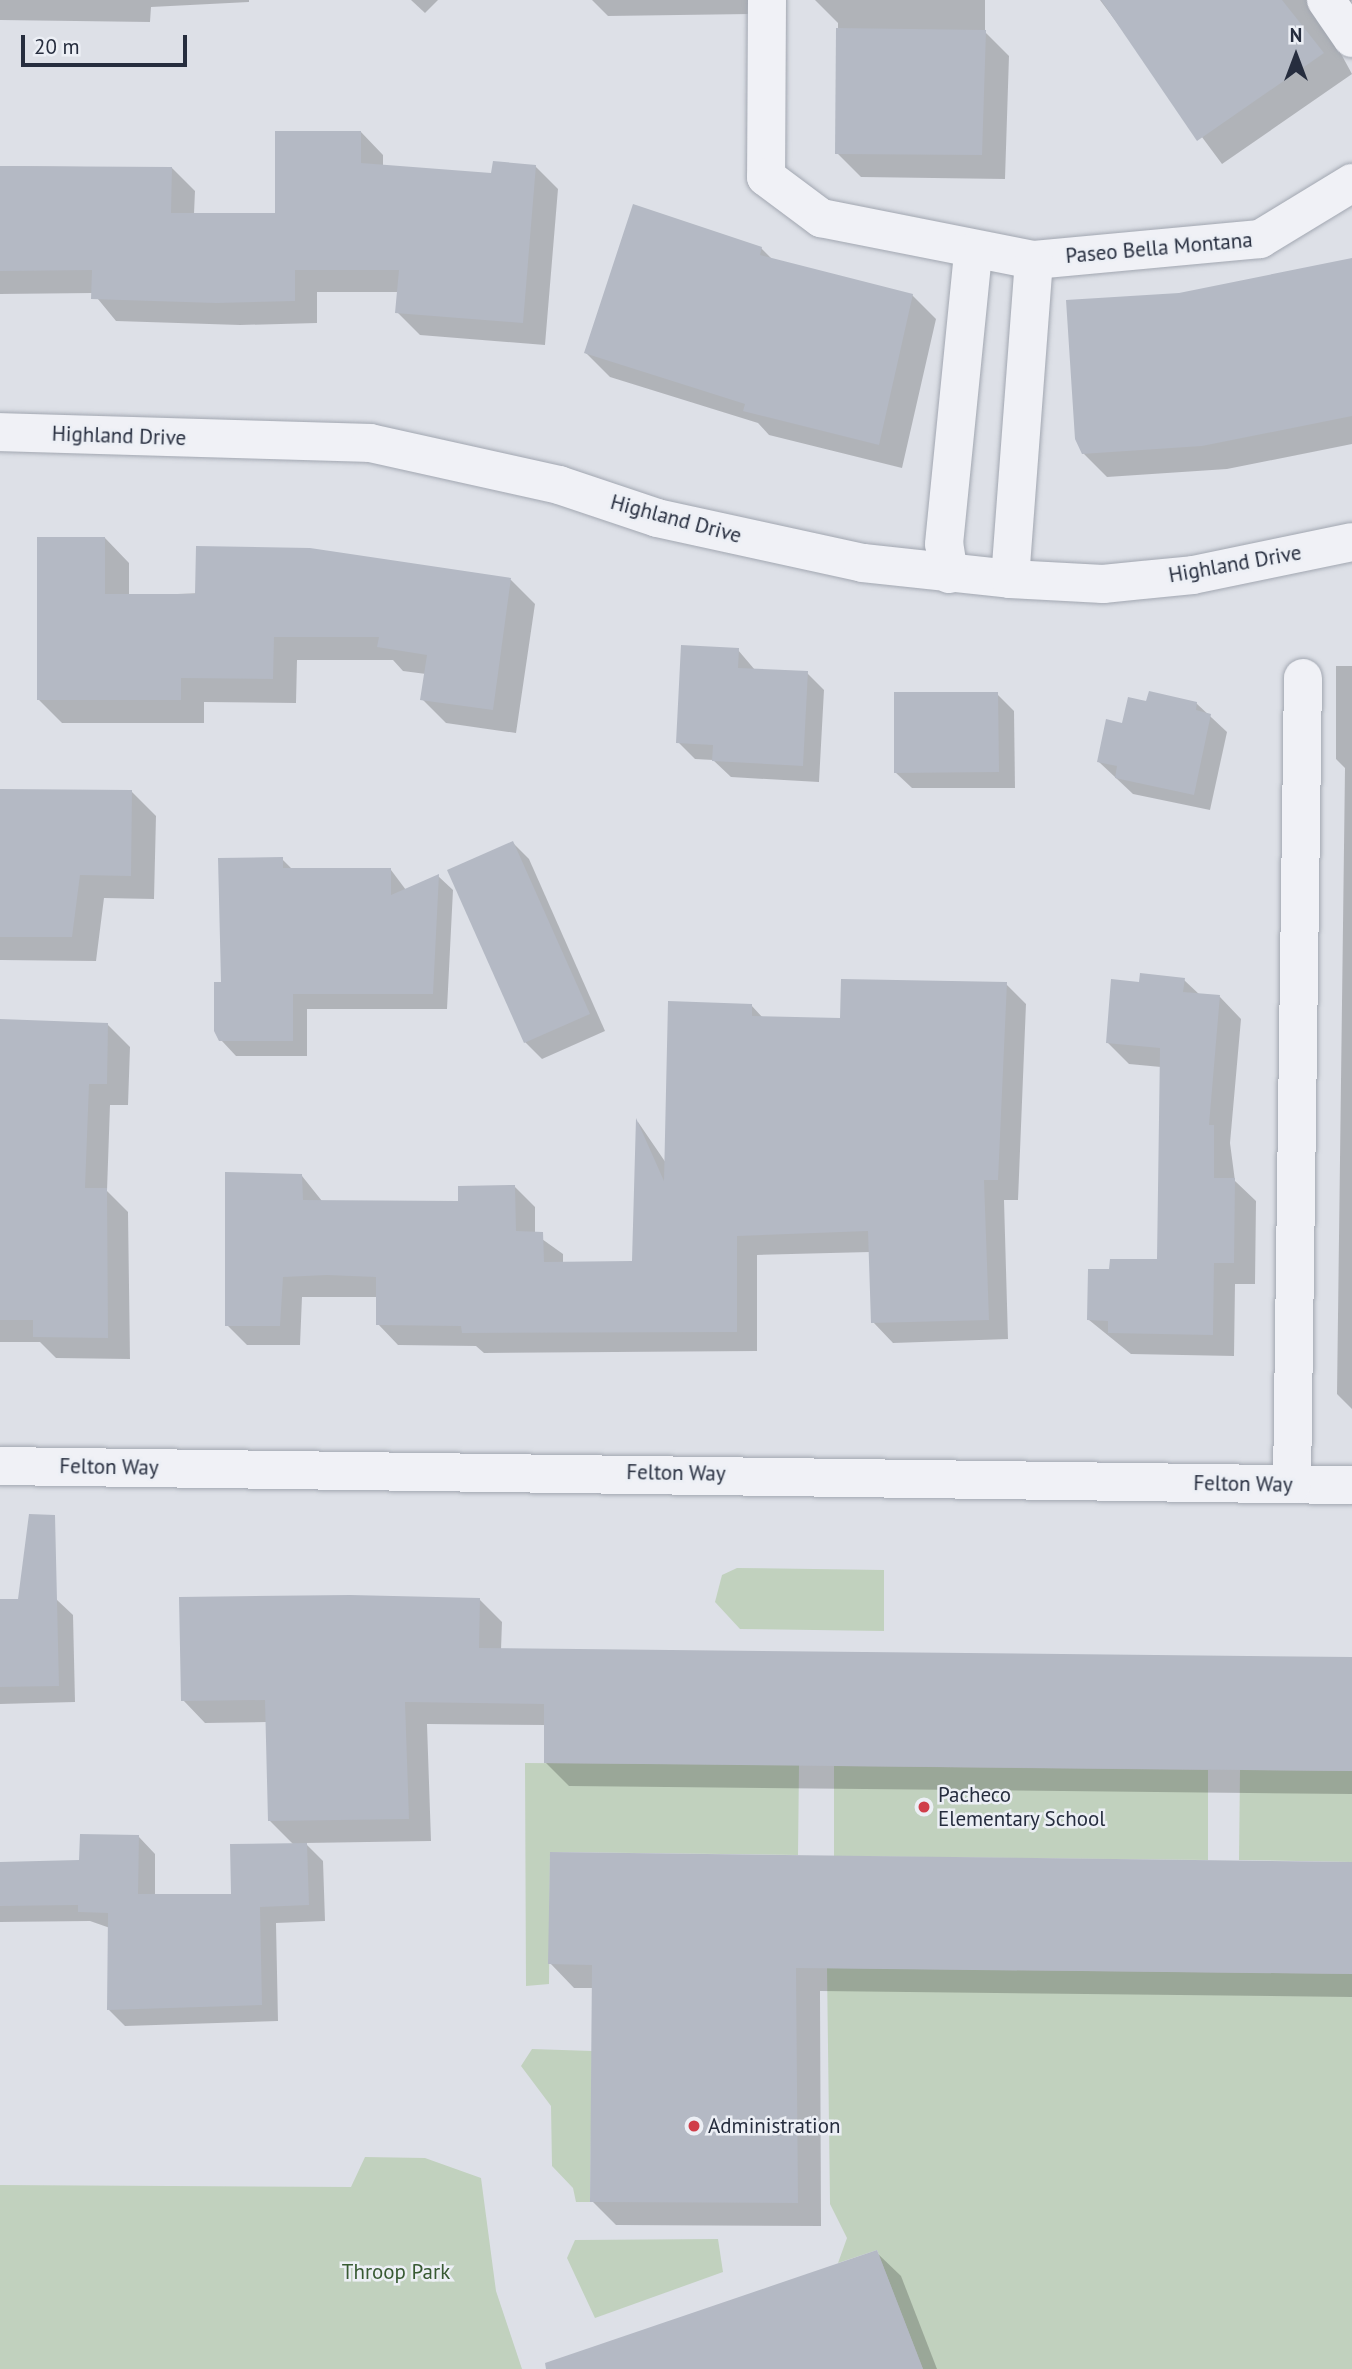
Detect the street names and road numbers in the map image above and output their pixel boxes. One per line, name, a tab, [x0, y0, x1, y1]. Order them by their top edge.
street label: Paseo Bella Montana	[1064, 227, 1254, 269]
street label: Highland Drive	[51, 421, 187, 451]
street label: Highland Drive	[608, 489, 744, 549]
street label: Highland Drive	[1167, 540, 1303, 588]
street label: Felton Way	[59, 1454, 159, 1480]
street label: Felton Way	[626, 1460, 726, 1486]
street label: Felton Way	[1193, 1471, 1293, 1497]

